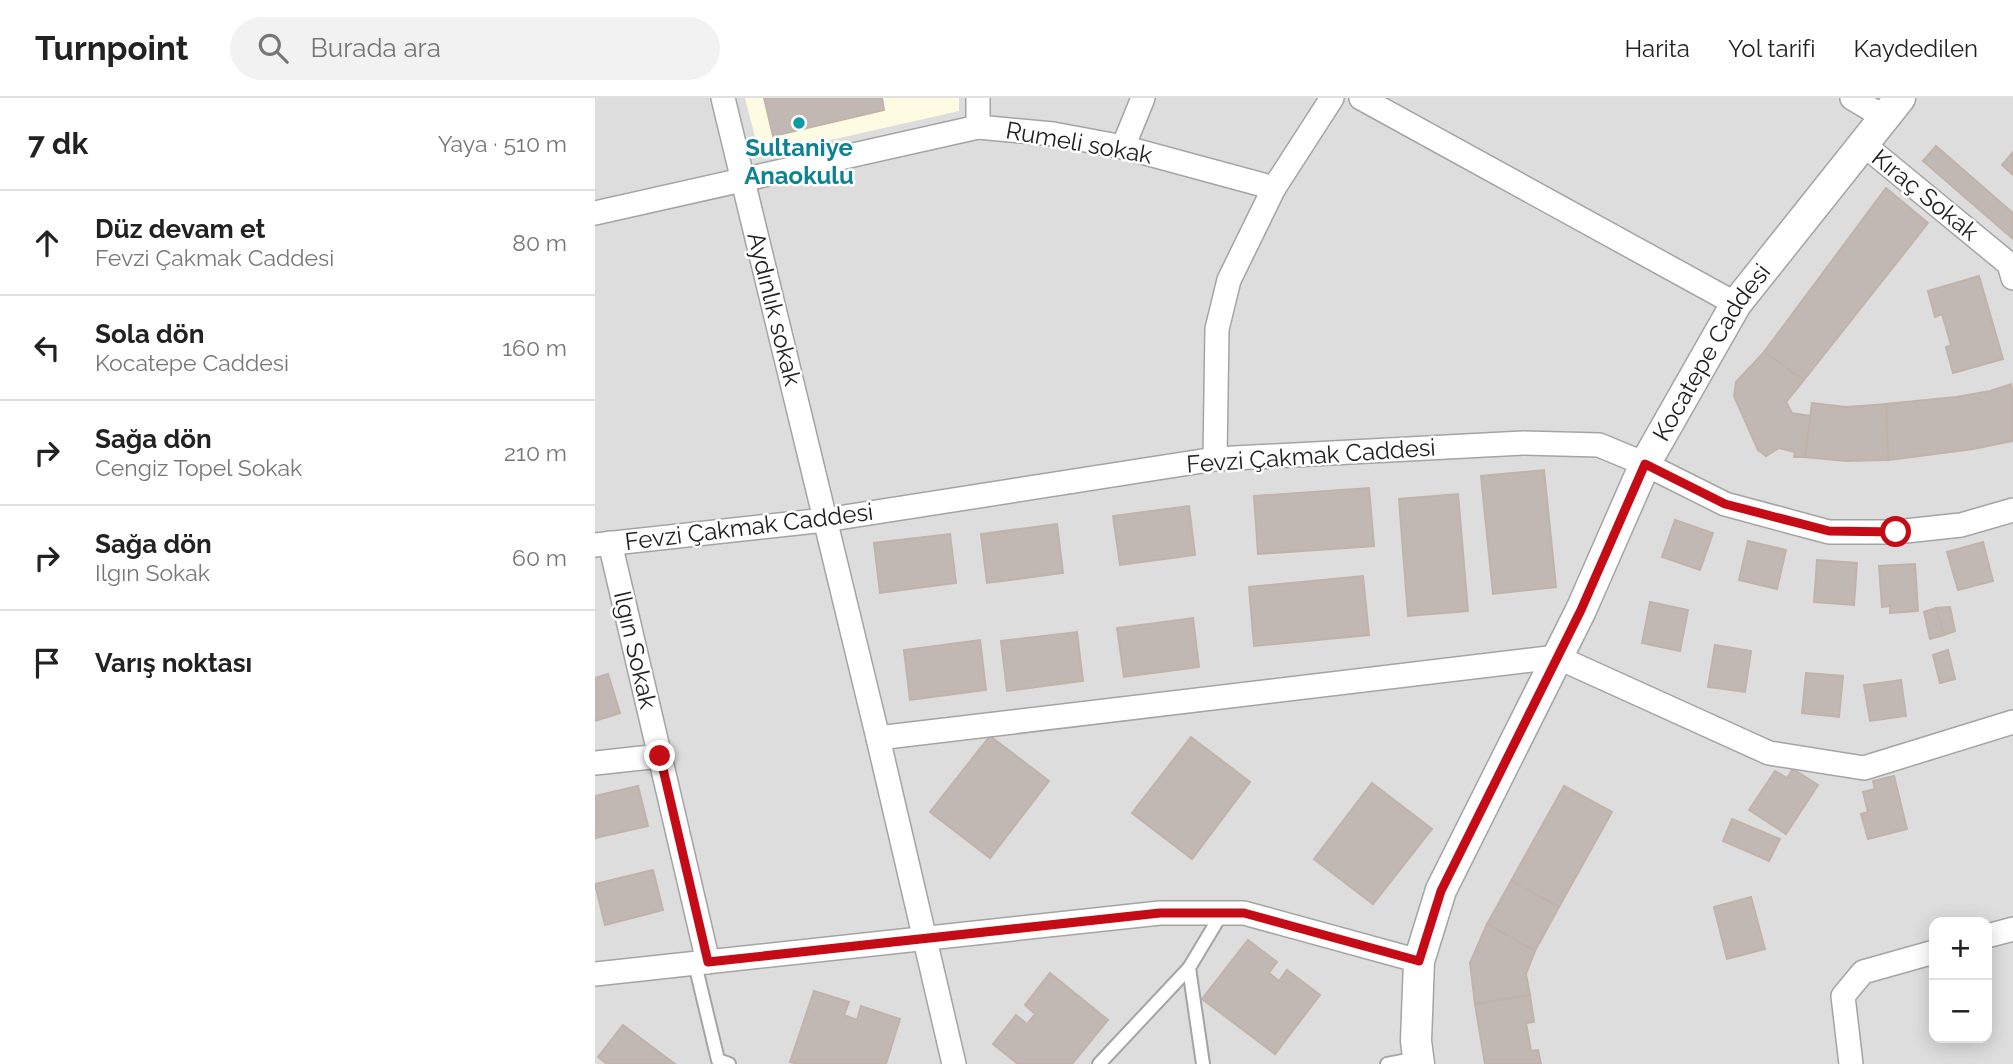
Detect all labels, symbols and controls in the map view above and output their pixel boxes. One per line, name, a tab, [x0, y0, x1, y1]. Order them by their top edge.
search box	[230, 17, 720, 80]
text: Turnpoint	[35, 29, 188, 68]
icon: search	[254, 29, 292, 67]
text: Burada ara	[310, 33, 441, 63]
text: Harita	[1624, 34, 1690, 63]
text: Yol tarifi	[1728, 34, 1816, 63]
text: Kaydedilen	[1854, 34, 1978, 63]
marker: Sultaniye Anaokulu	[791, 115, 807, 131]
street label: Rumeli sokak	[1004, 115, 1155, 170]
text: 7 dk	[28, 126, 88, 161]
text: Yaya · 510 m	[438, 130, 567, 157]
place label: Sultaniye Anaokulu	[744, 133, 854, 190]
street label: Kıraç Sokak	[1866, 143, 1985, 247]
text: Düz devam et	[95, 214, 265, 244]
icon: ahead	[28, 224, 66, 262]
text: 80 m	[512, 229, 567, 256]
street label: Aydınlık sokak	[741, 229, 808, 389]
text: Fevzi Çakmak Caddesi	[95, 244, 334, 271]
street label: Kocatepe Caddesi	[1646, 258, 1776, 446]
text: Sola dön	[95, 319, 204, 349]
icon: left	[28, 329, 66, 367]
text: 160 m	[502, 334, 567, 361]
text: Kocatepe Caddesi	[95, 349, 289, 376]
text: Sağa dön	[95, 424, 212, 454]
street label: Fevzi Çakmak Caddesi	[1185, 432, 1436, 479]
icon: right	[28, 434, 66, 472]
text: 210 m	[504, 439, 567, 466]
text: Cengiz Topel Sokak	[95, 454, 302, 481]
street label: Fevzi Çakmak Caddesi	[623, 497, 875, 556]
route start	[1880, 516, 1911, 547]
text: Sağa dön	[95, 529, 212, 559]
icon: right	[28, 539, 66, 577]
text: 60 m	[512, 544, 567, 571]
text: Ilgın Sokak	[95, 559, 210, 586]
street label: Ilgın Sokak	[608, 588, 663, 712]
icon: arrive	[28, 644, 66, 682]
text: Varış noktası	[95, 648, 252, 678]
route end	[644, 740, 675, 771]
map controls	[1929, 917, 1992, 1043]
button: +	[1929, 917, 1992, 980]
button: −	[1929, 980, 1992, 1043]

